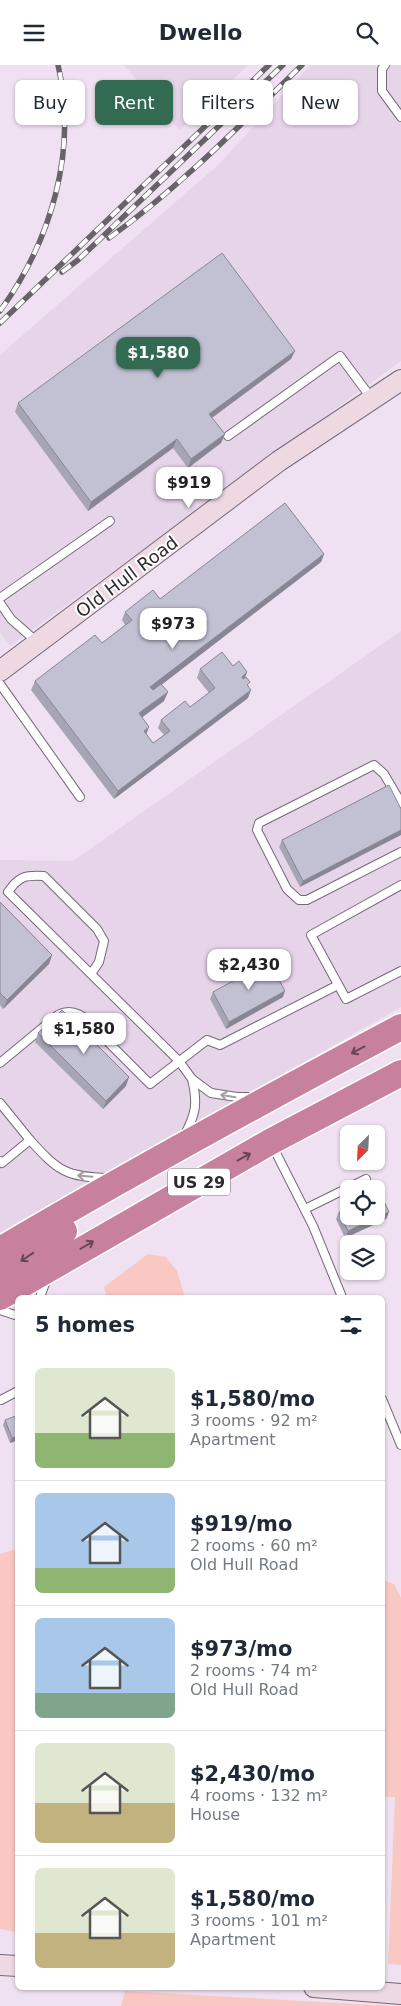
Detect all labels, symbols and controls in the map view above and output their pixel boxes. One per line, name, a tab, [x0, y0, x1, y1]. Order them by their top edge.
icon: menu	[20, 19, 48, 47]
icon: search	[353, 19, 381, 47]
text: Dwello	[159, 20, 242, 45]
chip: Buy	[15, 80, 85, 125]
chip: Rent	[95, 80, 173, 125]
chip: Filters	[183, 80, 273, 125]
chip: New	[283, 80, 358, 125]
pin: $1,580	[117, 337, 199, 379]
text: $1,580	[127, 343, 189, 362]
pin: $919	[159, 467, 219, 509]
text: $919	[167, 473, 211, 492]
street label: Old Hull Road	[72, 531, 182, 622]
pin: $973	[143, 607, 203, 650]
text: $973	[151, 614, 195, 633]
pin: $2,430	[208, 949, 290, 991]
text: $2,430	[218, 955, 280, 974]
pin: $1,580	[43, 1013, 125, 1055]
text: $1,580	[53, 1019, 115, 1038]
one-way arrow	[351, 1046, 366, 1055]
one-way arrow	[220, 1091, 236, 1101]
north arrow	[340, 1125, 385, 1170]
map controls	[340, 1125, 385, 1280]
one-way arrow	[236, 1151, 251, 1161]
road number: US 29	[168, 1169, 230, 1195]
one-way arrow	[77, 1172, 93, 1181]
button: locate	[340, 1180, 385, 1225]
button: layers	[340, 1235, 385, 1280]
one-way arrow	[80, 1240, 94, 1250]
one-way arrow	[20, 1252, 34, 1262]
icon: filters	[337, 1311, 365, 1339]
text: 5 homes	[35, 1313, 135, 1337]
text: $1,580/mo	[190, 1387, 315, 1411]
icon: home	[75, 1388, 135, 1448]
text: 3 rooms · 92 m²	[190, 1411, 318, 1430]
text: Apartment	[190, 1430, 276, 1449]
text: $919/mo	[190, 1512, 292, 1536]
icon: home	[75, 1513, 135, 1573]
text: 2 rooms · 60 m²	[190, 1536, 318, 1555]
text: Old Hull Road	[190, 1555, 299, 1574]
text: $973/mo	[190, 1637, 292, 1661]
icon: home	[75, 1638, 135, 1698]
text: 2 rooms · 74 m²	[190, 1661, 318, 1680]
text: Old Hull Road	[190, 1680, 299, 1699]
text: $2,430/mo	[190, 1762, 315, 1786]
icon: home	[75, 1763, 135, 1823]
text: 4 rooms · 132 m²	[190, 1786, 328, 1805]
text: House	[190, 1805, 240, 1824]
text: $1,580/mo	[190, 1887, 315, 1911]
icon: home	[75, 1888, 135, 1948]
text: 3 rooms · 101 m²	[190, 1911, 328, 1930]
text: Apartment	[190, 1930, 276, 1949]

